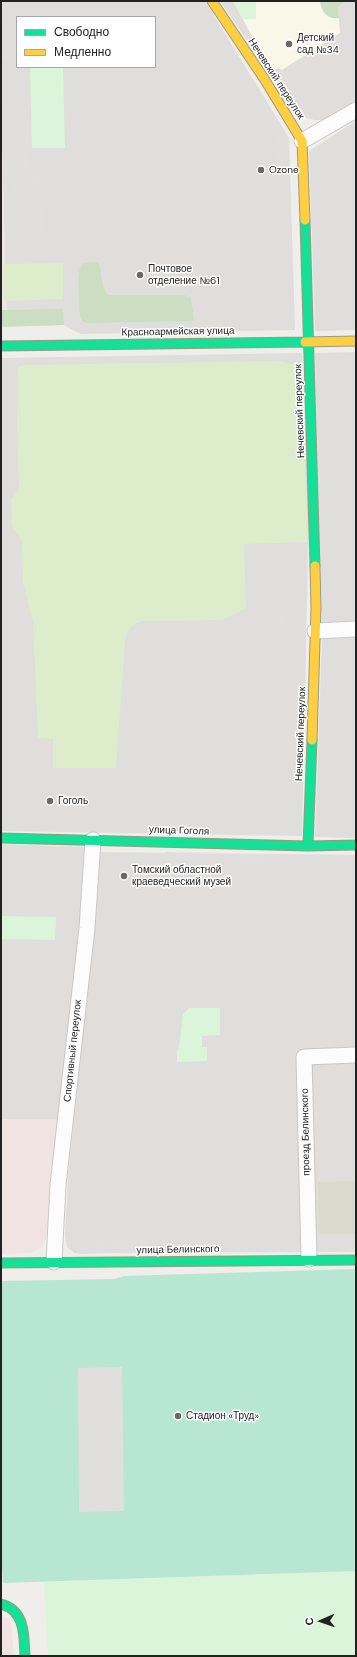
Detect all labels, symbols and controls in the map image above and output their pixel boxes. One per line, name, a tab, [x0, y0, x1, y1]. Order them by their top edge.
legend	[16, 16, 156, 68]
text: Свободно	[54, 24, 109, 40]
place label: Детский сад №34	[297, 32, 339, 56]
street label: Нечевский переулок	[245, 36, 307, 122]
marker: Детский сад №34	[284, 39, 294, 49]
text: Медленно	[54, 44, 111, 60]
place label: Ozone	[269, 164, 299, 176]
marker: Ozone	[256, 165, 266, 175]
place label: Почтовое отделение №61	[148, 263, 220, 286]
marker: Почтовое отделение №61	[135, 270, 145, 280]
street label: Красноармейская улица	[121, 325, 235, 339]
street label: Нечевский переулок	[292, 364, 308, 458]
street label: Нечевский переулок	[293, 687, 309, 781]
place label: Гоголь	[58, 795, 88, 807]
marker: Гоголь	[45, 796, 55, 806]
street label: улица Гоголя	[149, 824, 209, 838]
place label: Томский областной краеведческий музей	[132, 864, 231, 888]
marker: Томский областной краеведческий музей	[119, 871, 129, 881]
street label: Спортивный переулок	[62, 999, 84, 1103]
street label: проезд Белинского	[299, 1088, 313, 1176]
street label: улица Белинского	[136, 1243, 220, 1257]
place label: Стадион «Труд»	[186, 1410, 259, 1422]
marker: Стадион «Труд»	[173, 1411, 183, 1421]
north arrow	[301, 1601, 341, 1641]
text: С	[302, 1617, 316, 1626]

